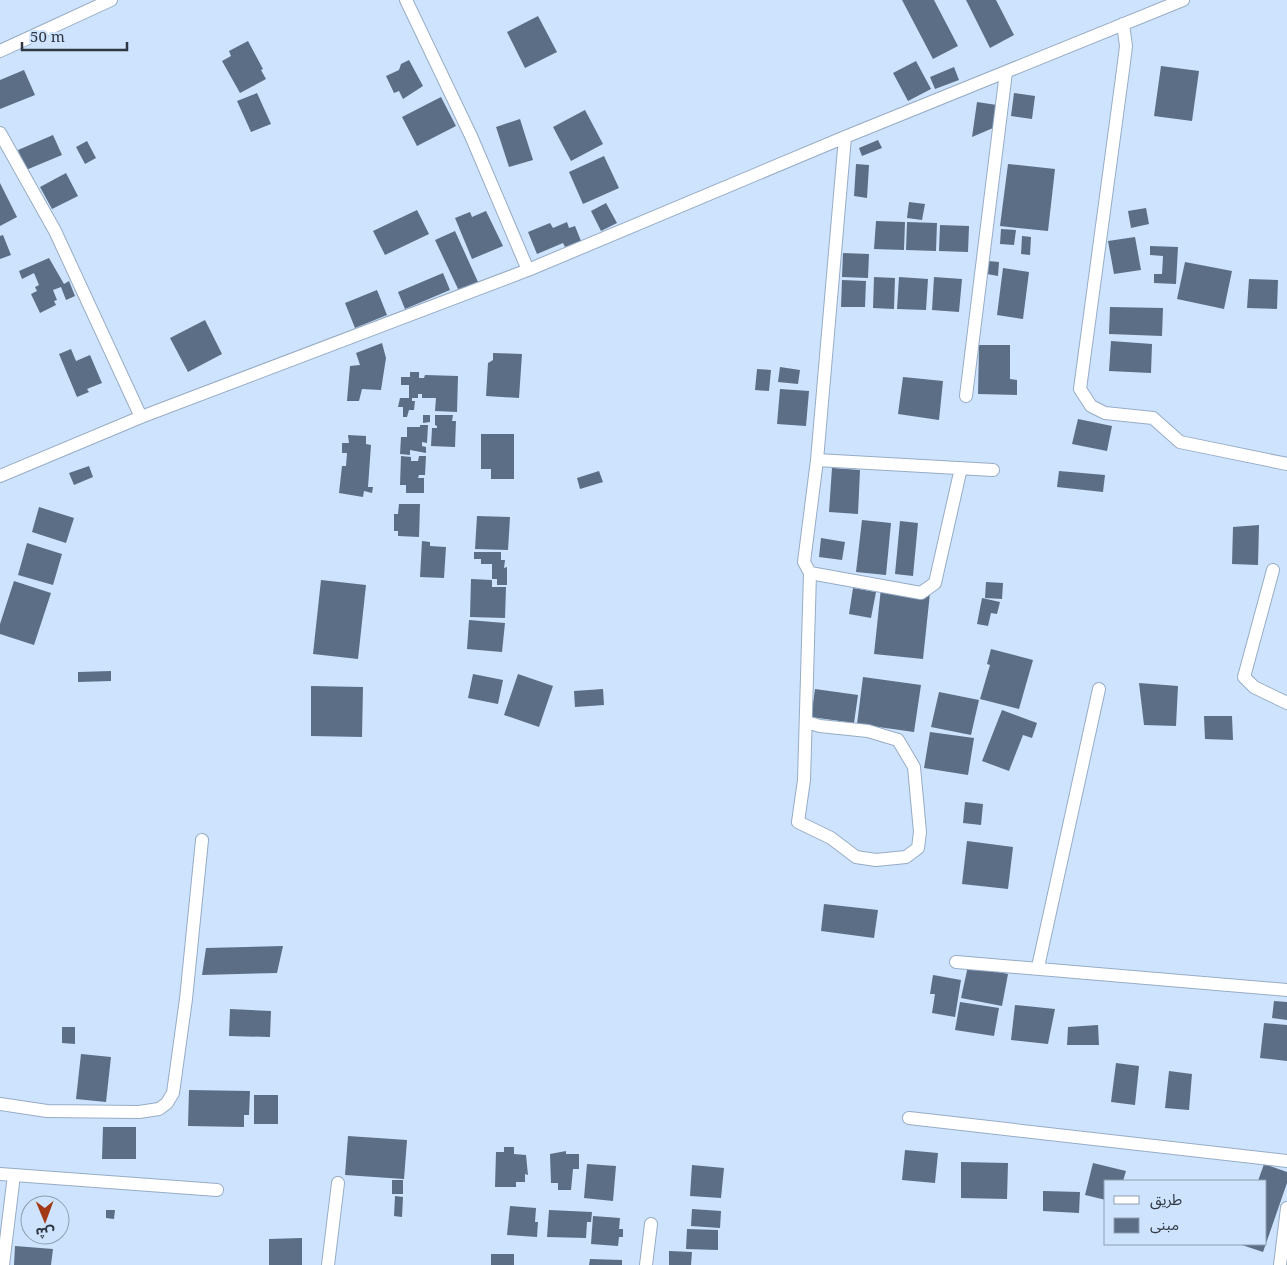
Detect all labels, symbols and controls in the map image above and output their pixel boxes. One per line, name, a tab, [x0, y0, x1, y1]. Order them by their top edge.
scale bar	[22, 20, 128, 52]
text: 50 m	[30, 26, 65, 46]
legend	[1104, 1180, 1267, 1245]
text: طريق	[1150, 1189, 1182, 1210]
north arrow	[20, 1195, 70, 1245]
text: مبنى	[1150, 1214, 1179, 1234]
text: ش	[35, 1224, 55, 1243]

